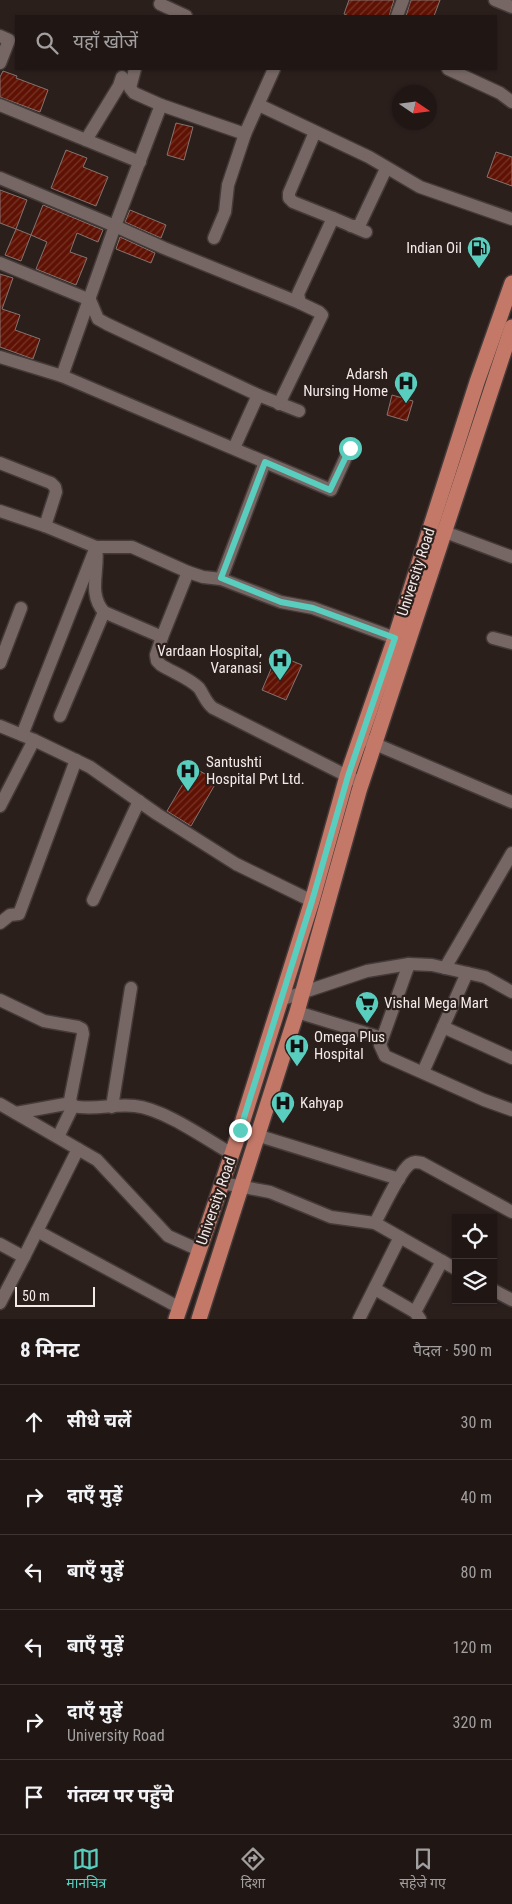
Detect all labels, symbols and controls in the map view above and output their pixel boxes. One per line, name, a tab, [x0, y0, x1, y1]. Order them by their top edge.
search box	[15, 15, 497, 70]
icon: search	[33, 29, 61, 57]
text: यहाँ खोजें	[73, 30, 138, 53]
north arrow	[392, 85, 437, 130]
fuel station icon: Indian Oil	[466, 235, 492, 269]
place label: Indian Oil	[406, 239, 462, 257]
place label: Adarsh Nursing Home	[303, 365, 388, 400]
hospital icon: Adarsh Nursing Home	[393, 370, 419, 404]
route start	[339, 437, 362, 460]
street label: University Road	[393, 526, 439, 618]
place label: Vardaan Hospital, Varanasi	[157, 642, 262, 677]
hospital icon: Vardaan Hospital, Varanasi	[267, 647, 293, 681]
place label: Santushti Hospital Pvt Ltd.	[206, 753, 305, 788]
hospital icon: Santushti Hospital Pvt Ltd.	[175, 758, 201, 792]
supermarket icon: Vishal Mega Mart	[354, 990, 380, 1024]
place label: Vishal Mega Mart	[384, 994, 488, 1012]
place label: Omega Plus Hospital	[314, 1028, 385, 1063]
hospital icon: Omega Plus Hospital	[284, 1033, 310, 1067]
hospital icon: Kahyap	[270, 1090, 296, 1124]
place label: Kahyap	[300, 1094, 343, 1112]
route end	[229, 1119, 252, 1142]
street label: University Road	[193, 1155, 239, 1247]
map controls	[452, 1214, 497, 1304]
button: locate	[452, 1214, 497, 1259]
button: layers	[452, 1259, 497, 1304]
scale bar	[15, 1284, 95, 1307]
text: 50 m	[22, 1288, 50, 1304]
text: 8 मिनट	[20, 1338, 80, 1362]
text: पैदल · 590 m	[413, 1341, 492, 1360]
icon: ahead	[20, 1408, 48, 1436]
text: सीधे चलें	[67, 1409, 131, 1432]
text: 30 m	[460, 1413, 492, 1432]
icon: right	[20, 1483, 48, 1511]
text: दाएँ मुड़ें	[67, 1484, 122, 1507]
text: 40 m	[460, 1488, 492, 1507]
icon: left	[20, 1558, 48, 1586]
text: बाएँ मुड़ें	[67, 1559, 123, 1582]
text: 80 m	[460, 1563, 492, 1582]
icon: left	[20, 1633, 48, 1661]
text: बाएँ मुड़ें	[67, 1634, 123, 1657]
text: 120 m	[453, 1638, 492, 1657]
text: दाएँ मुड़ें	[67, 1700, 122, 1723]
icon: right	[20, 1708, 48, 1736]
text: 320 m	[453, 1713, 492, 1732]
text: University Road	[67, 1726, 165, 1745]
icon: arrive	[20, 1783, 48, 1811]
text: गंतव्य पर पहुँचे	[67, 1784, 173, 1807]
tab: मानचित्र	[66, 1845, 106, 1894]
tab: दिशा	[239, 1845, 267, 1894]
tab: सहेजे गए	[400, 1845, 446, 1894]

